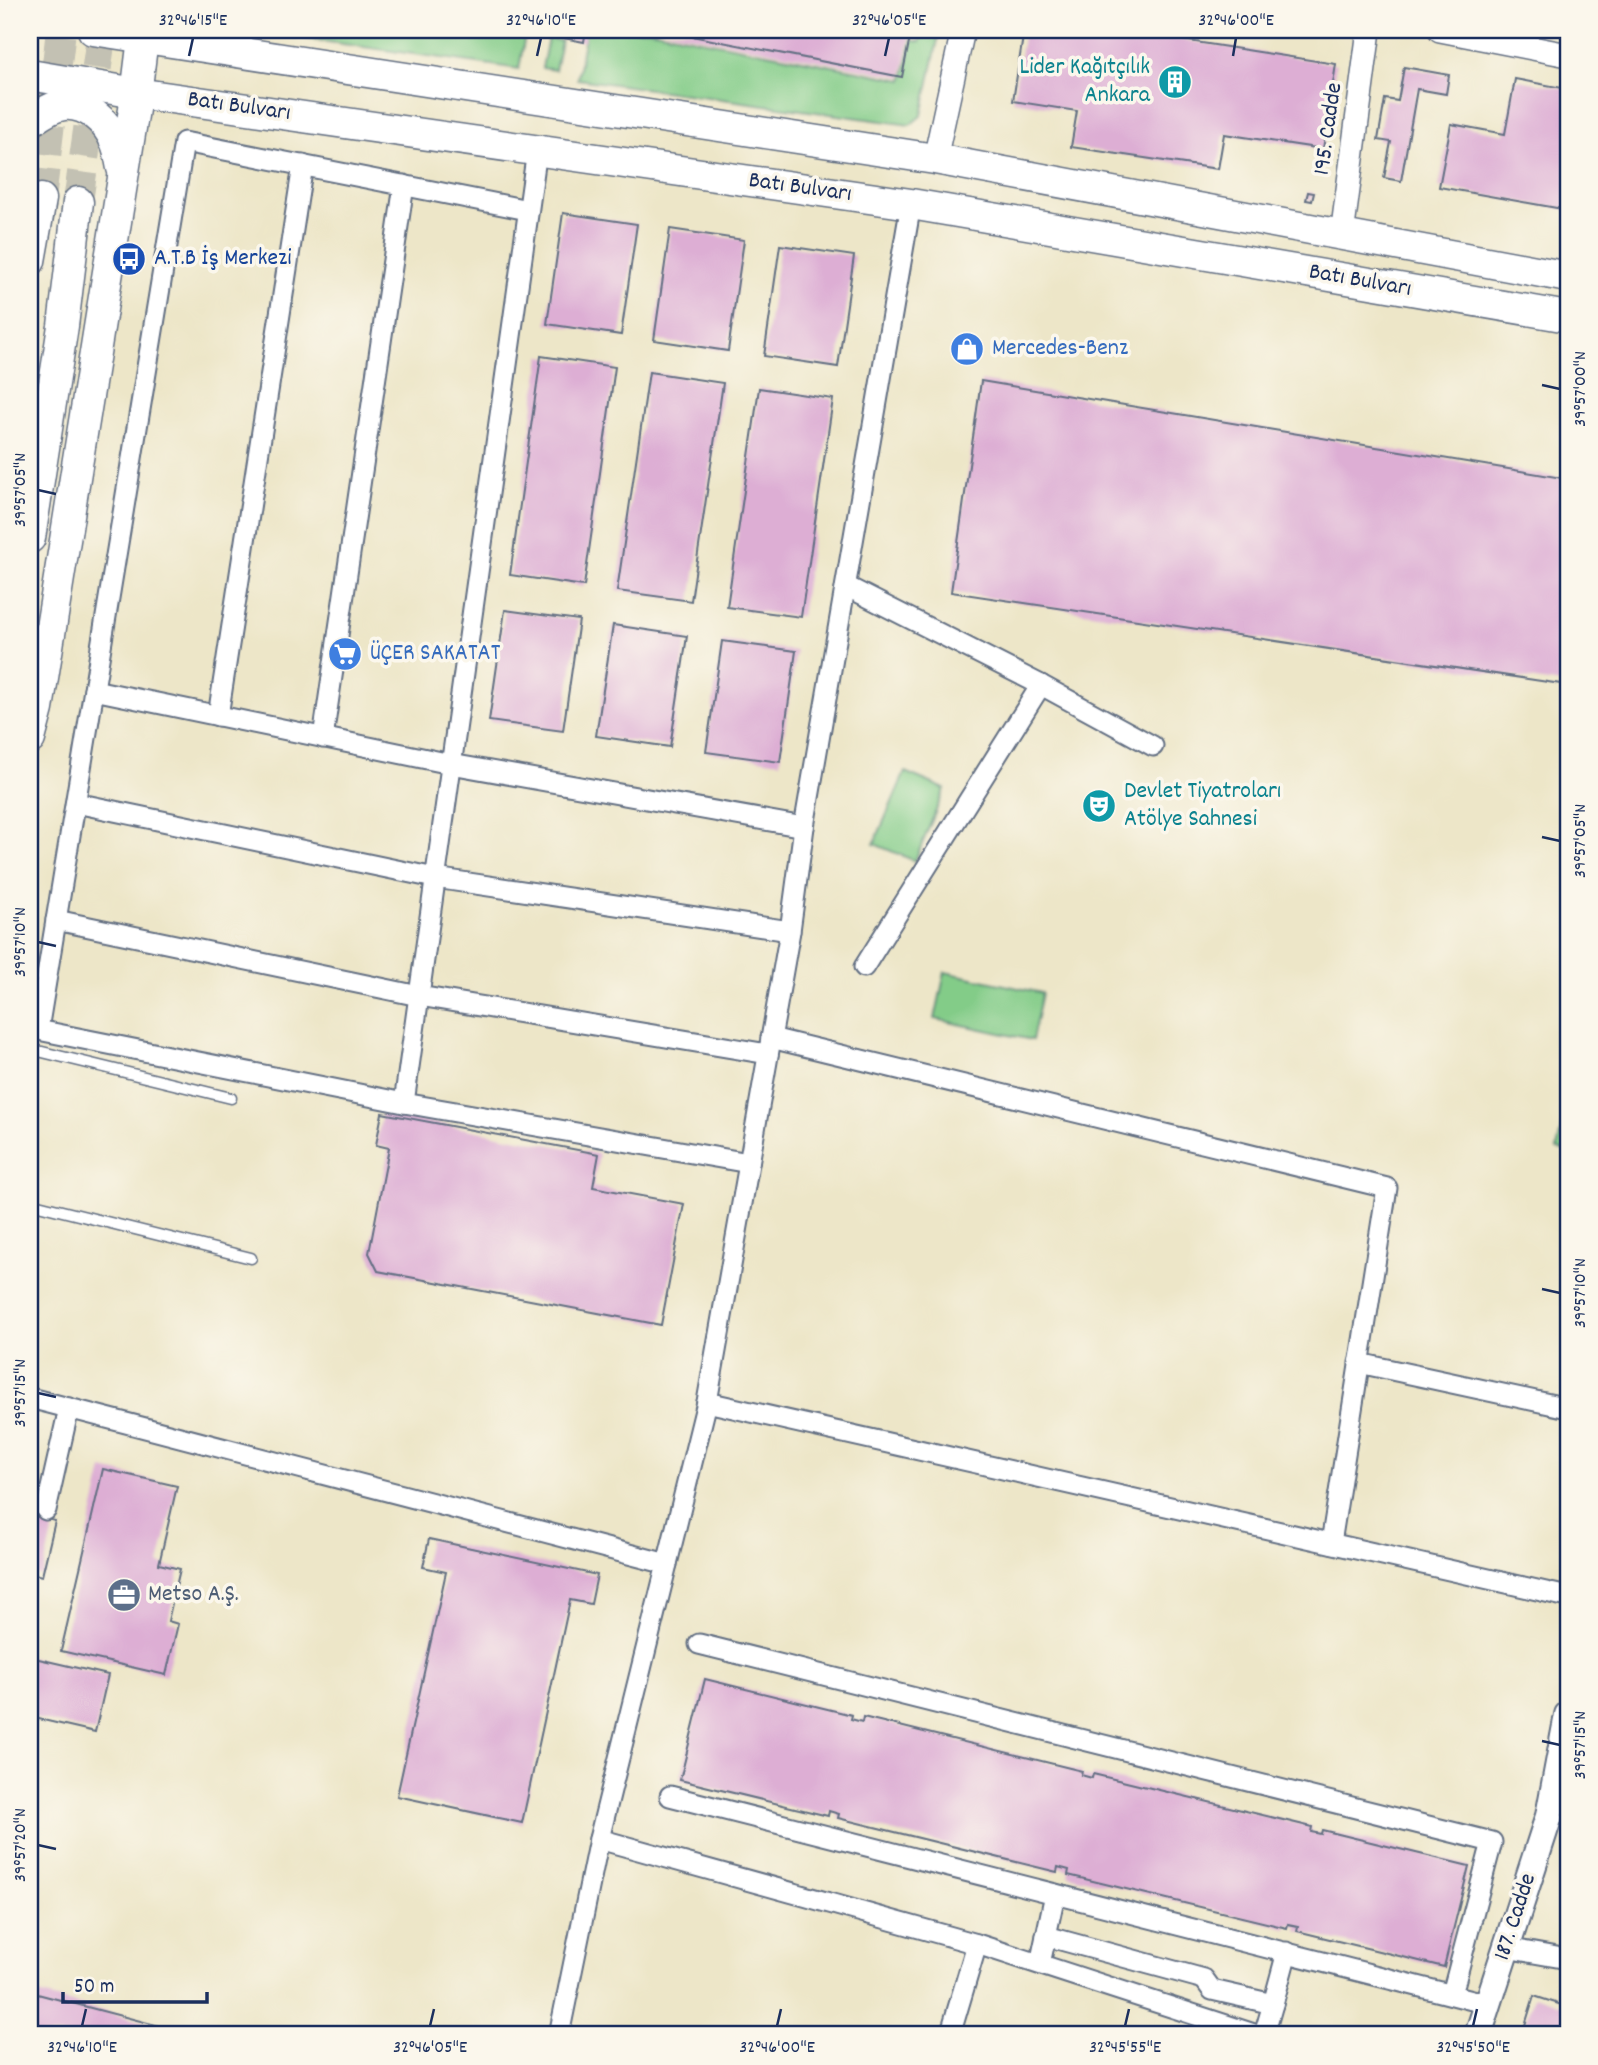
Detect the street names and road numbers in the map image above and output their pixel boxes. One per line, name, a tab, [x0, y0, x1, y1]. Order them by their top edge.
street label: 195. Cadde	[1306, 81, 1352, 177]
street label: Batı Bulvarı	[185, 83, 293, 131]
street label: Batı Bulvarı	[746, 164, 854, 212]
street label: Batı Bulvarı	[1306, 255, 1414, 307]
street label: 187. Cadde	[1486, 1869, 1546, 1965]

